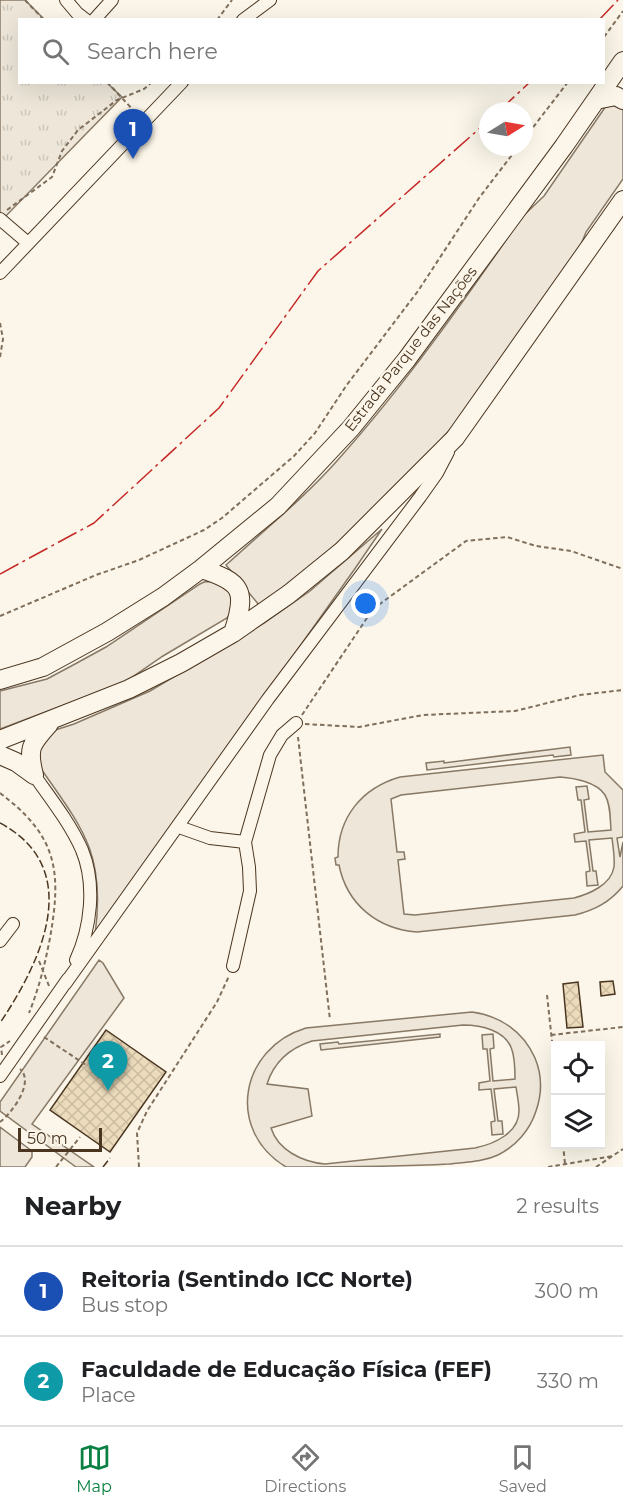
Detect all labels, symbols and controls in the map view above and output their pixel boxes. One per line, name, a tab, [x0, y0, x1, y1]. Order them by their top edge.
search box	[18, 18, 605, 84]
icon: search	[39, 35, 72, 68]
text: Search here	[87, 38, 218, 65]
north arrow	[479, 102, 533, 156]
pin: 1	[114, 110, 152, 159]
street label: Estrada Parque das Nações	[340, 262, 481, 435]
your location	[351, 589, 380, 618]
map controls	[551, 1041, 605, 1149]
button: locate	[551, 1041, 605, 1095]
pin: 2	[88, 1042, 128, 1091]
button: layers	[551, 1095, 605, 1149]
scale bar	[18, 1125, 102, 1152]
text: 50 m	[27, 1129, 68, 1148]
text: Nearby	[24, 1190, 121, 1222]
text: 2 results	[516, 1194, 599, 1218]
text: Reitoria (Sentindo ICC Norte)	[81, 1266, 413, 1293]
text: 1	[40, 1279, 47, 1303]
text: 300 m	[535, 1279, 599, 1303]
text: Bus stop	[81, 1293, 168, 1317]
text: Faculdade de Educação Física (FEF)	[81, 1356, 492, 1383]
text: 2	[38, 1369, 49, 1393]
text: 330 m	[537, 1369, 599, 1393]
text: Place	[81, 1383, 136, 1407]
tab: Map	[76, 1441, 112, 1496]
tab: Directions	[264, 1441, 346, 1496]
tab: Saved	[499, 1441, 547, 1496]

